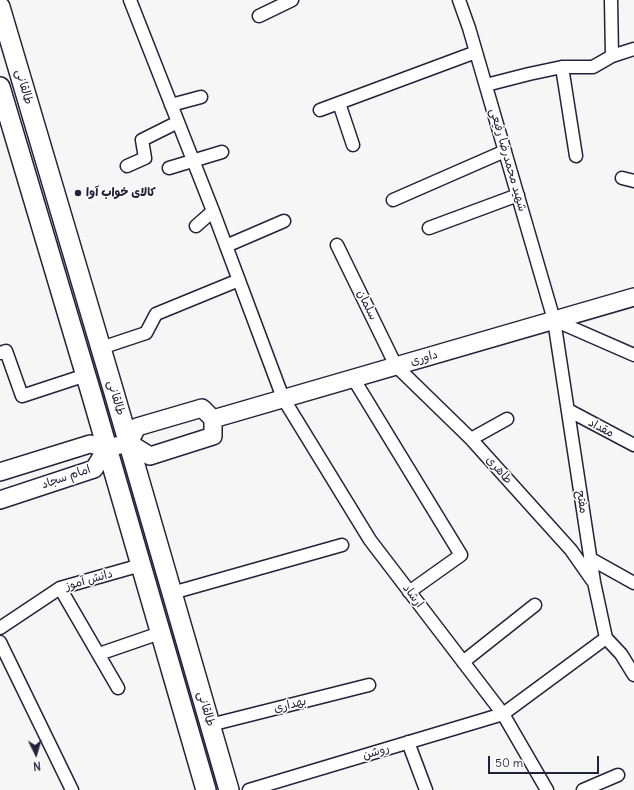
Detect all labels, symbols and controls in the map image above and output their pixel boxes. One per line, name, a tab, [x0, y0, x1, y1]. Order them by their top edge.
street label: طالقانی	[12, 68, 36, 106]
street label: شهید محمدرضا رفیعی	[486, 107, 530, 213]
place label: کالای خواب آوا	[86, 186, 156, 200]
marker: کالای خواب آوا	[73, 188, 83, 198]
street label: سلمان	[354, 288, 380, 322]
street label: داوری	[409, 347, 439, 369]
street label: طالقانی	[104, 379, 128, 417]
street label: مقداد	[586, 415, 616, 441]
street label: طاهری	[483, 453, 515, 487]
street label: امام سجاد	[39, 462, 93, 492]
street label: مفتح	[573, 489, 591, 515]
street label: دانش آموز	[64, 566, 114, 594]
street label: ارشاد	[399, 581, 427, 611]
street label: طالقانی	[194, 690, 218, 728]
street label: بهداری	[272, 694, 308, 716]
north arrow	[16, 734, 56, 774]
street label: روشن	[361, 741, 391, 763]
scale bar	[490, 748, 601, 774]
text: 50 m	[495, 755, 523, 770]
text: N	[33, 759, 41, 773]

